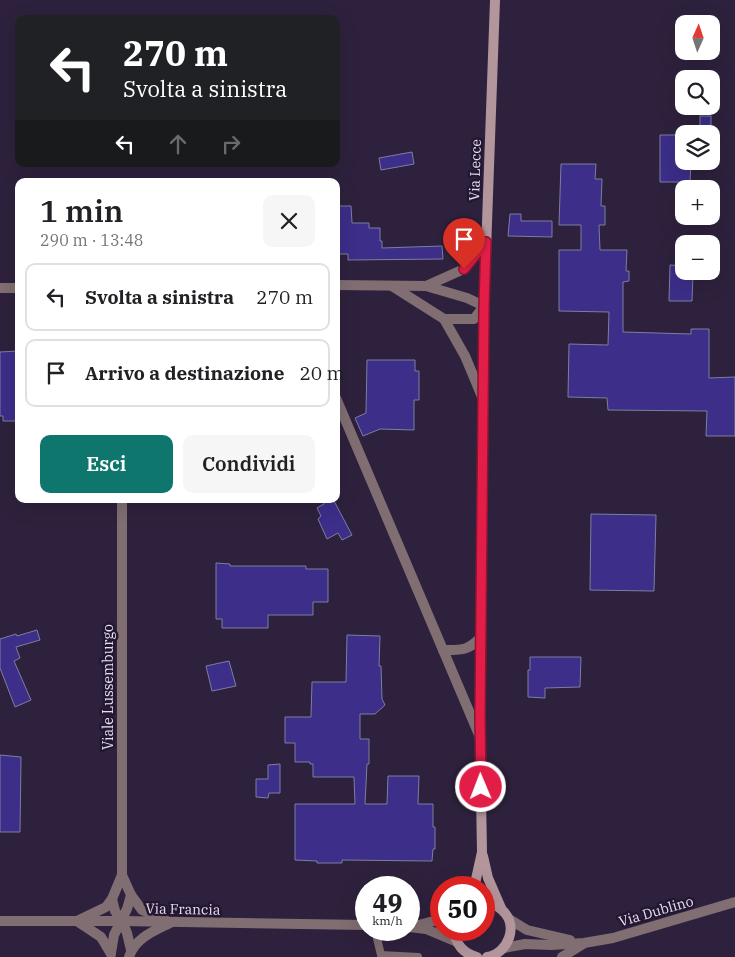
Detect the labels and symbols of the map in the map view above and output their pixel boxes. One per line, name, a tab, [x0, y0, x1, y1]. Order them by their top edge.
north arrow	[675, 15, 720, 60]
street label: Via Lecce	[465, 139, 485, 201]
pin	[443, 218, 485, 269]
street label: Viale Lussemburgo	[99, 624, 117, 750]
position arrow	[454, 760, 506, 812]
speed limit sign: 50	[430, 876, 495, 941]
street label: Via Dublino	[617, 892, 695, 930]
street label: Via Francia	[145, 899, 221, 919]

